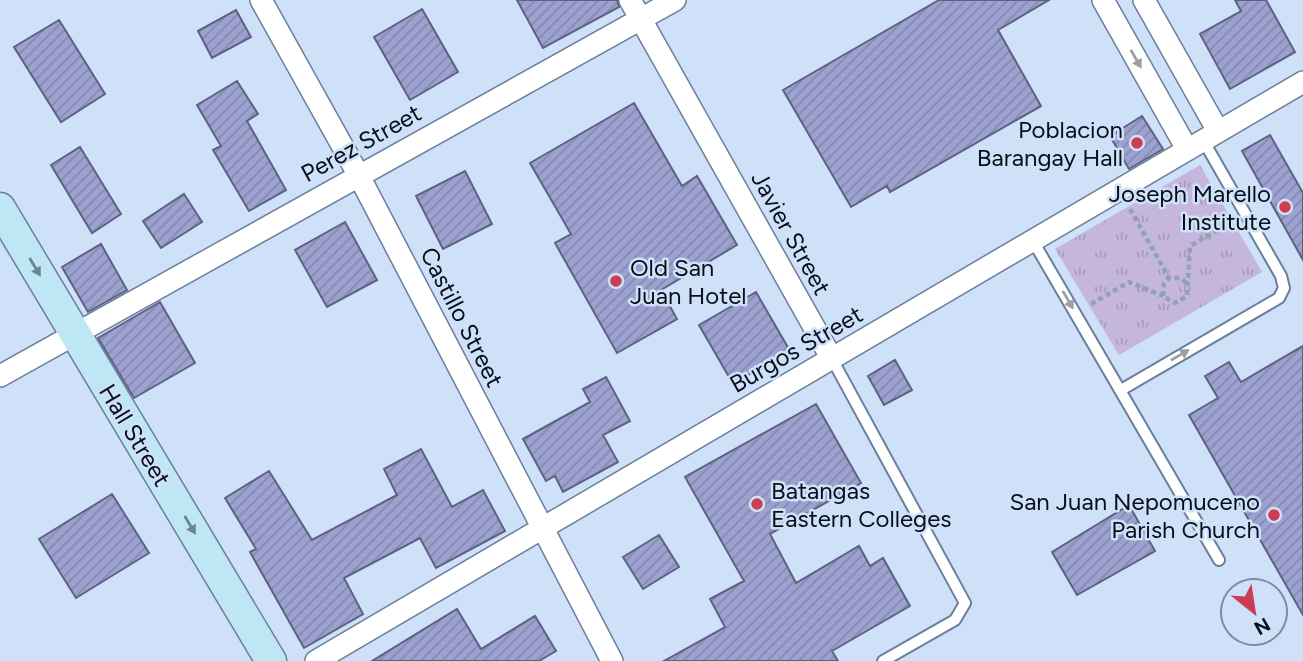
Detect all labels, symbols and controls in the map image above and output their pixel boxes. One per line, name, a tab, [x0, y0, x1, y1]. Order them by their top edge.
one-way arrow	[1130, 50, 1142, 69]
street label: Perez Street	[296, 98, 426, 188]
place label: Poblacion Barangay Hall	[977, 115, 1123, 172]
marker: Poblacion Barangay Hall	[1129, 135, 1145, 151]
street label: Javier Street	[745, 166, 837, 300]
place label: Joseph Marello Institute	[1109, 179, 1271, 236]
marker: Joseph Marello Institute	[1277, 199, 1293, 215]
street label: Castillo Street	[414, 242, 510, 392]
place label: Old San Juan Hotel	[630, 253, 747, 310]
one-way arrow	[29, 257, 41, 276]
marker: Old San Juan Hotel	[608, 273, 624, 289]
one-way arrow	[1061, 290, 1074, 309]
street label: Burgos Street	[724, 299, 868, 399]
one-way arrow	[1171, 349, 1190, 362]
street label: Hall Street	[93, 379, 177, 491]
place label: Batangas Eastern Colleges	[771, 476, 951, 533]
place label: San Juan Nepomuceno Parish Church	[1009, 487, 1260, 544]
marker: Batangas Eastern Colleges	[749, 496, 765, 512]
marker: San Juan Nepomuceno Parish Church	[1266, 507, 1282, 523]
one-way arrow	[183, 515, 196, 534]
north arrow	[1219, 577, 1289, 647]
text: N	[1250, 613, 1274, 640]

